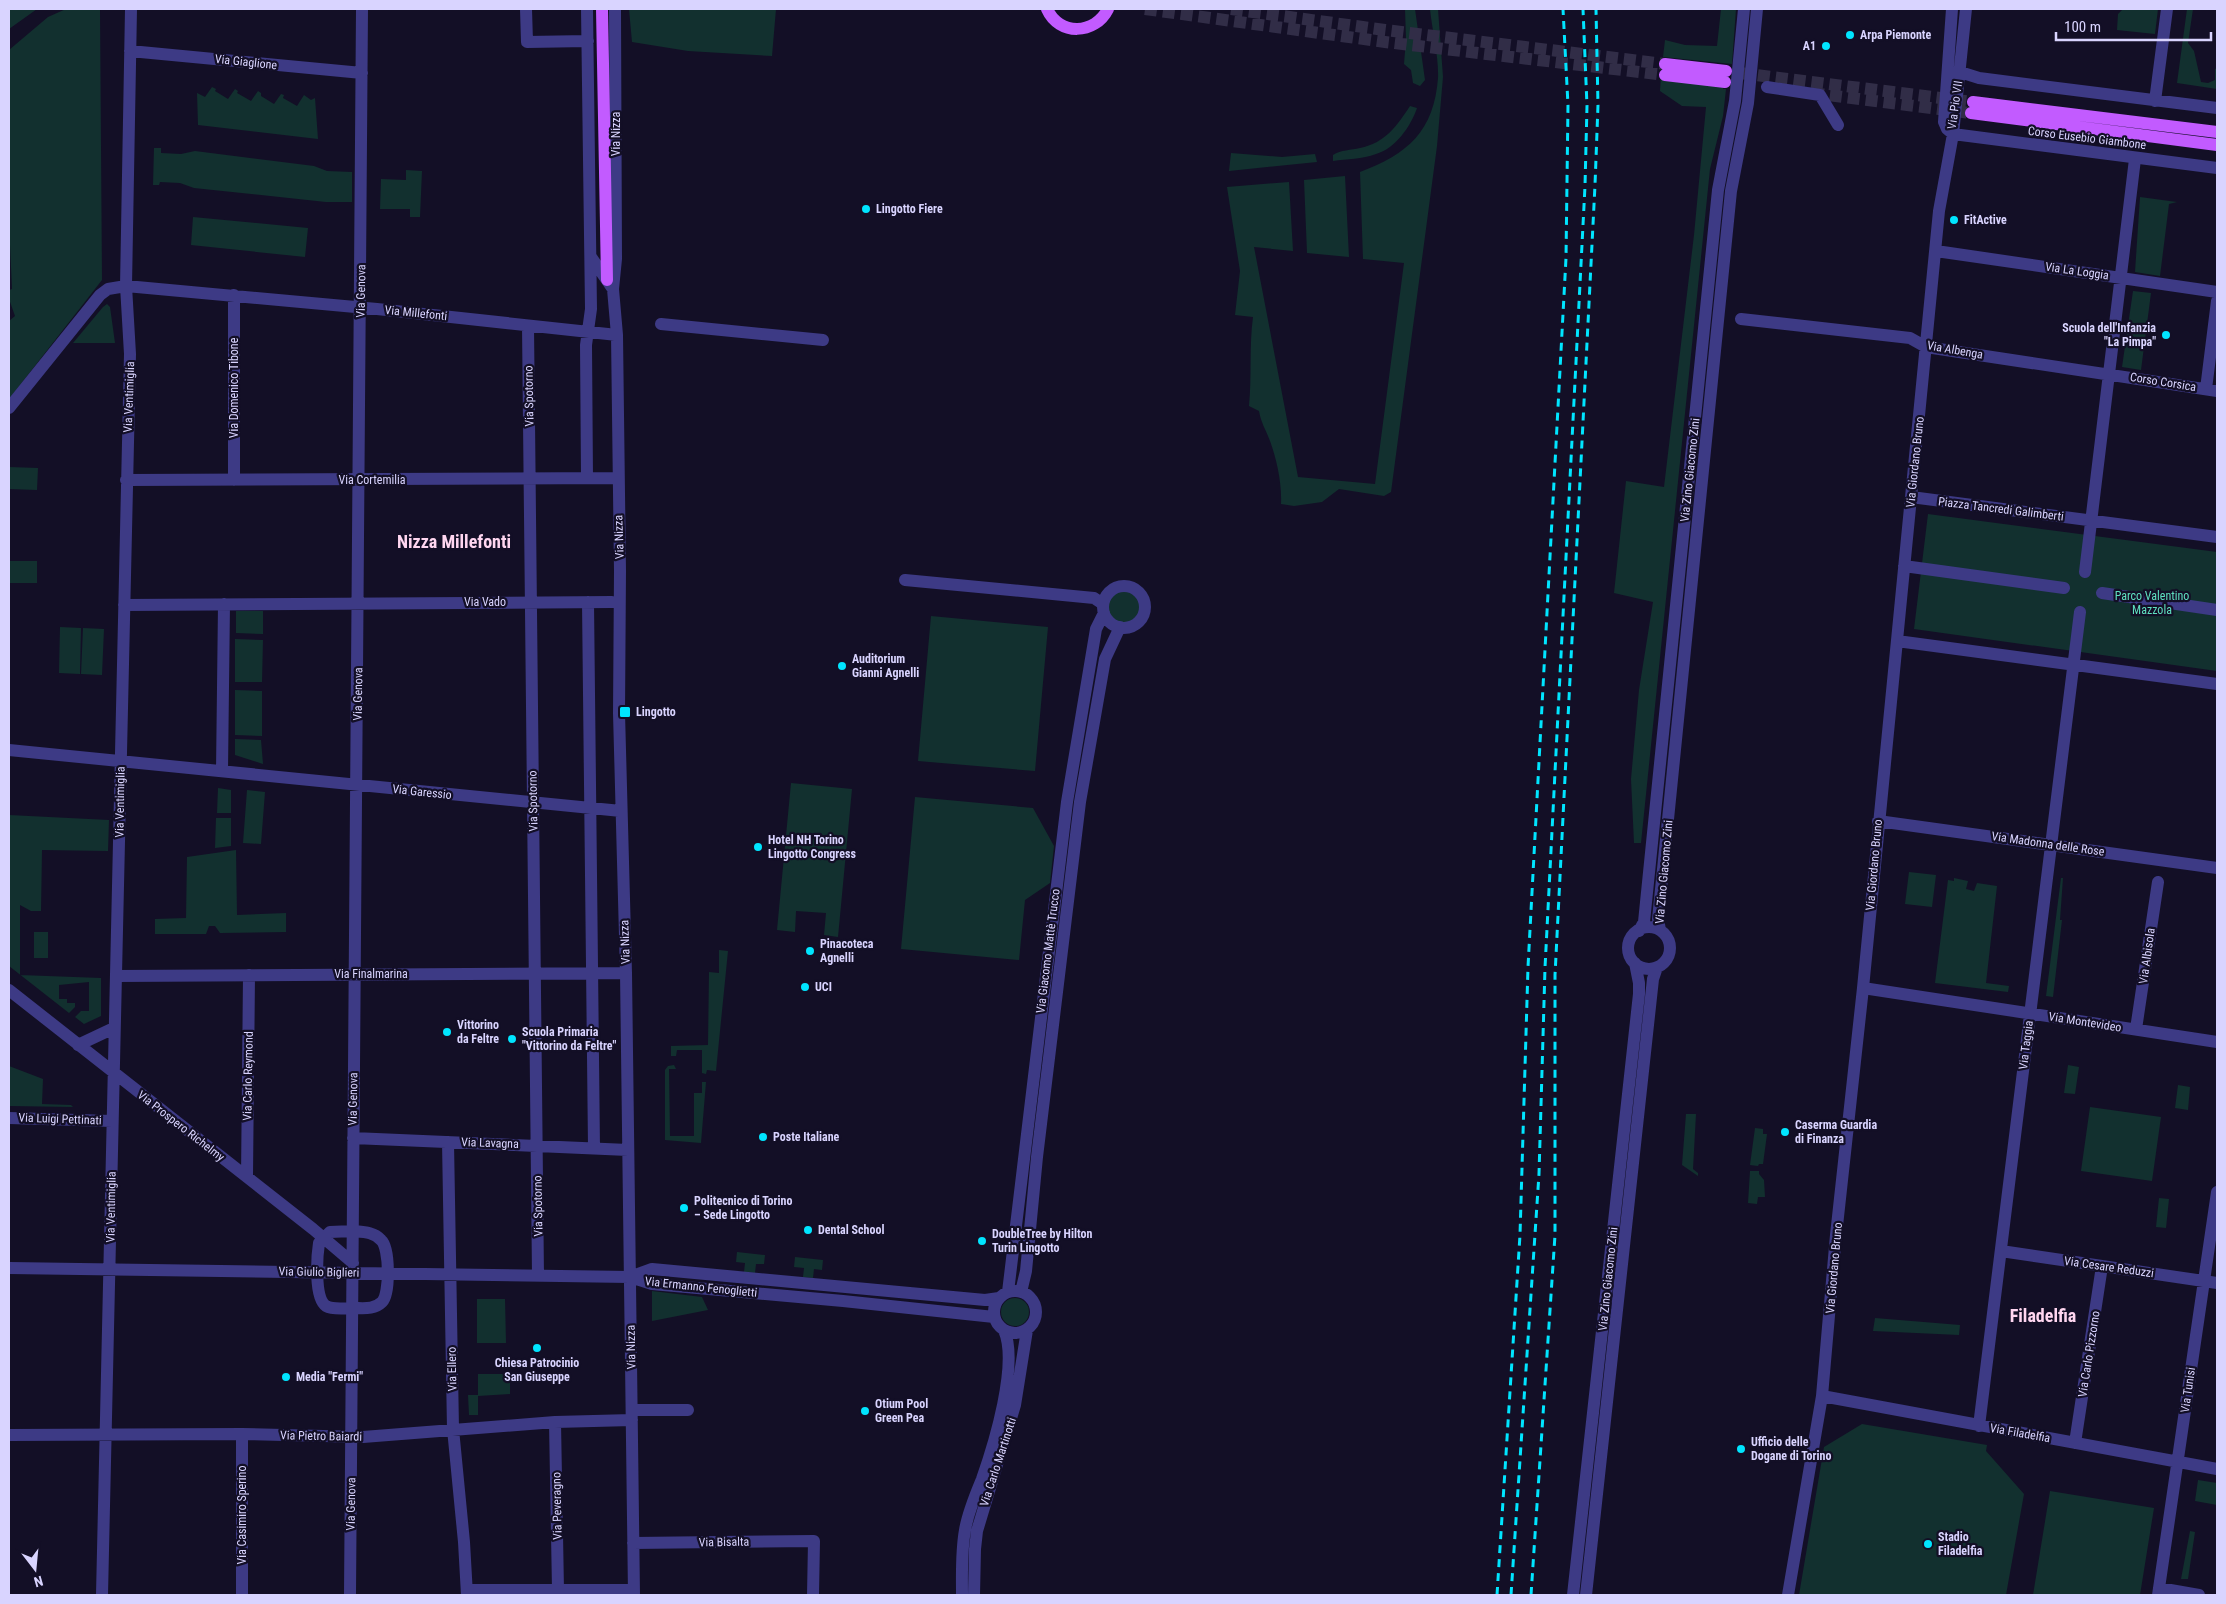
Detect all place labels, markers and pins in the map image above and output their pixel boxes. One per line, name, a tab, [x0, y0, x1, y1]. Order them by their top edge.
place label: Arpa Piemonte	[1860, 28, 1932, 42]
marker: Arpa Piemonte	[1844, 29, 1856, 41]
place label: A1	[1803, 39, 1816, 53]
marker: A1	[1820, 40, 1832, 52]
place label: Lingotto Fiere	[876, 202, 943, 216]
marker: Lingotto Fiere	[860, 203, 872, 215]
place label: FitActive	[1964, 213, 2007, 227]
marker: FitActive	[1948, 214, 1960, 226]
place label: Scuola dell'Infanzia "La Pimpa"	[2062, 321, 2156, 349]
marker: Scuola dell'Infanzia "La Pimpa"	[2160, 329, 2172, 341]
place label: Auditorium Gianni Agnelli	[852, 652, 919, 680]
marker: Auditorium Gianni Agnelli	[836, 660, 848, 672]
marker: Lingotto	[618, 705, 632, 719]
place label: Lingotto	[636, 705, 676, 719]
place label: Hotel NH Torino Lingotto Congress	[768, 833, 856, 861]
marker: Hotel NH Torino Lingotto Congress	[752, 841, 764, 853]
place label: Pinacoteca Agnelli	[820, 937, 874, 965]
marker: Pinacoteca Agnelli	[804, 945, 816, 957]
place label: UCI	[815, 980, 832, 994]
marker: UCI	[799, 981, 811, 993]
place label: Vittorino da Feltre	[457, 1018, 499, 1046]
place label: Scuola Primaria "Vittorino da Feltre"	[522, 1025, 617, 1053]
marker: Vittorino da Feltre	[441, 1026, 453, 1038]
marker: Scuola Primaria "Vittorino da Feltre"	[506, 1033, 518, 1045]
place label: Caserma Guardia di Finanza	[1795, 1118, 1877, 1146]
marker: Caserma Guardia di Finanza	[1779, 1126, 1791, 1138]
place label: Poste Italiane	[773, 1130, 840, 1144]
marker: Poste Italiane	[757, 1131, 769, 1143]
place label: Politecnico di Torino – Sede Lingotto	[694, 1194, 792, 1222]
marker: Politecnico di Torino – Sede Lingotto	[678, 1202, 690, 1214]
place label: Dental School	[818, 1223, 884, 1237]
marker: Dental School	[802, 1224, 814, 1236]
place label: DoubleTree by Hilton Turin Lingotto	[992, 1227, 1092, 1255]
marker: DoubleTree by Hilton Turin Lingotto	[976, 1235, 988, 1247]
marker: Chiesa Patrocinio San Giuseppe	[531, 1342, 543, 1354]
place label: Chiesa Patrocinio San Giuseppe	[495, 1356, 579, 1384]
place label: Media "Fermi"	[296, 1370, 363, 1384]
marker: Media "Fermi"	[280, 1371, 292, 1383]
place label: Otium Pool Green Pea	[875, 1397, 928, 1425]
marker: Otium Pool Green Pea	[859, 1405, 871, 1417]
place label: Ufficio delle Dogane di Torino	[1751, 1435, 1831, 1463]
marker: Ufficio delle Dogane di Torino	[1735, 1443, 1747, 1455]
place label: Stadio Filadelfia	[1938, 1530, 1983, 1558]
marker: Stadio Filadelfia	[1922, 1538, 1934, 1550]

